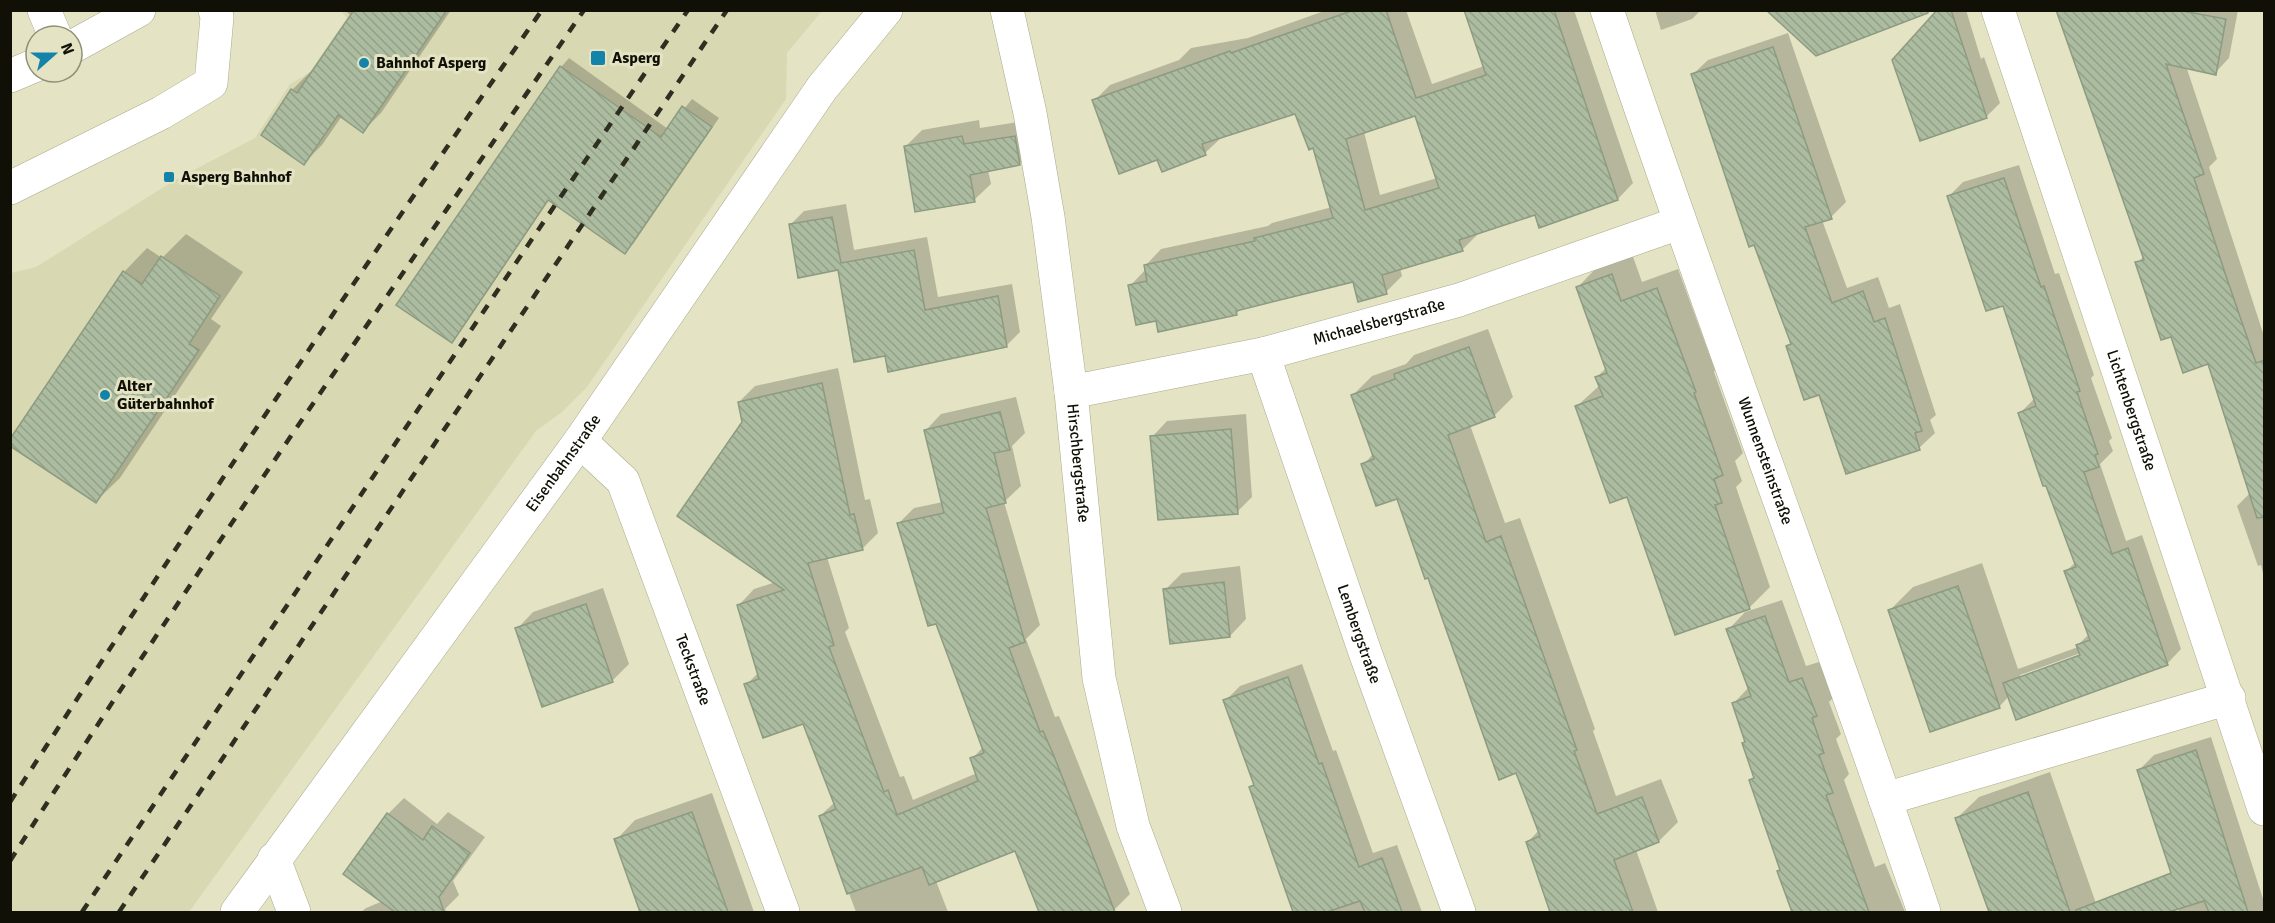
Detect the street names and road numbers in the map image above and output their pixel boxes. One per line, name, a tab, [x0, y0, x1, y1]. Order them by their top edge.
street label: Michaelsbergstraße	[1310, 294, 1447, 350]
street label: Lichtenbergstraße	[2102, 347, 2161, 473]
street label: Wunnensteinstraße	[1733, 394, 1797, 528]
street label: Hirschbergstraße	[1062, 403, 1094, 524]
street label: Eisenbahnstraße	[522, 410, 605, 516]
street label: Lembergstraße	[1333, 582, 1386, 686]
street label: Teckstraße	[671, 631, 715, 708]

